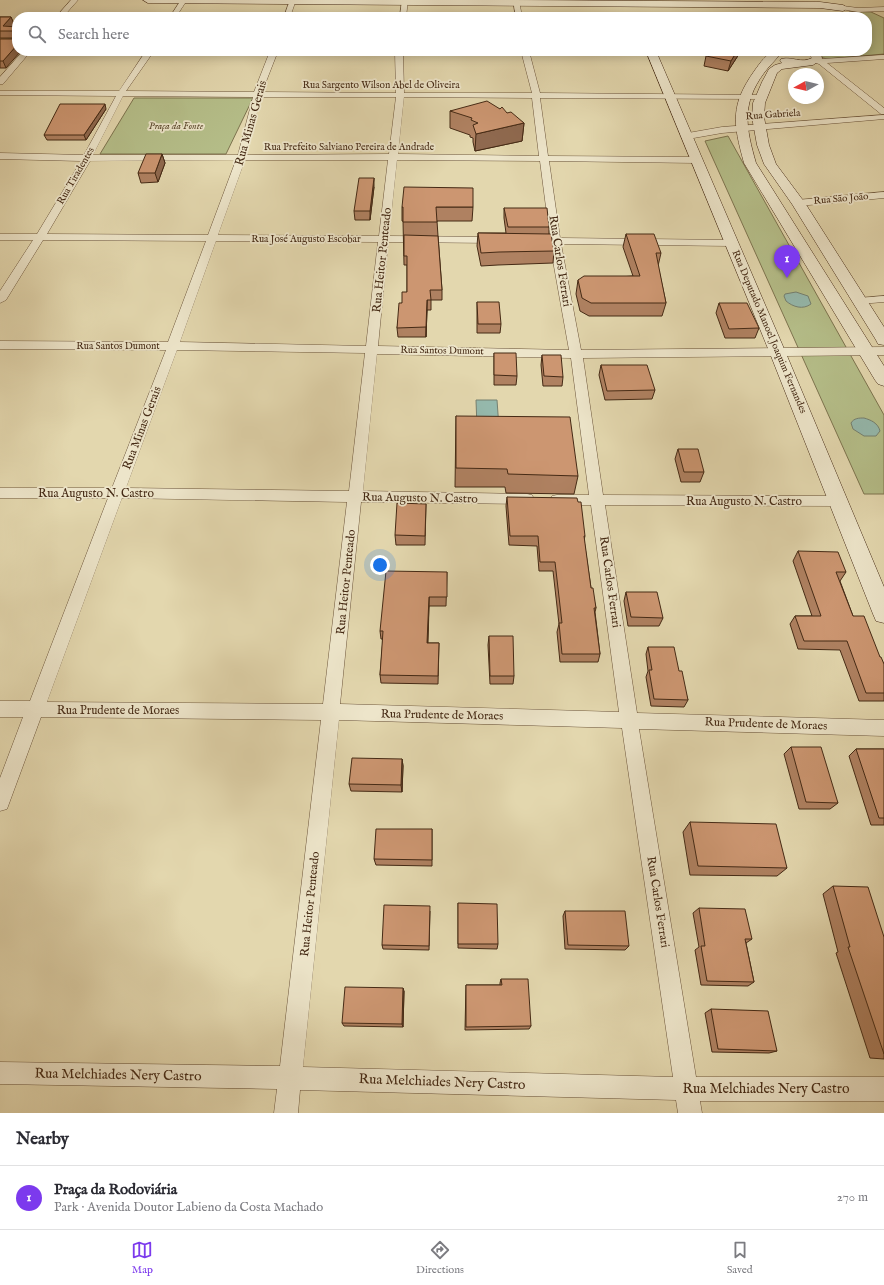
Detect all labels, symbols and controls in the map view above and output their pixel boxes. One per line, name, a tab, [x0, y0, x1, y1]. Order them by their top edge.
search box	[12, 12, 872, 56]
icon: search	[26, 23, 48, 45]
text: Search here	[58, 25, 129, 44]
north arrow	[788, 68, 824, 104]
street label: Rua Minas Gerais	[232, 79, 270, 167]
street label: Rua Sargento Wilson Abel de Oliveira	[303, 79, 460, 92]
street label: Rua Gabriela	[745, 107, 801, 123]
park label: Praça da Fonte	[149, 120, 204, 133]
street label: Rua Prefeito Salviano Pereira de Andrade	[264, 141, 435, 154]
street label: Rua Tiradentes	[54, 145, 98, 207]
street label: Rua São João	[813, 190, 870, 208]
street label: Rua Heitor Penteado	[369, 206, 395, 313]
street label: Rua Carlos Ferrari	[545, 214, 575, 308]
street label: Rua José Augusto Escobar	[251, 233, 361, 246]
pin: 1	[774, 245, 800, 278]
street label: Rua Deputado Manoel Joaquim Fernandes	[729, 248, 810, 416]
street label: Rua Santos Dumont	[76, 340, 160, 353]
street label: Rua Santos Dumont	[400, 344, 484, 358]
street label: Rua Minas Gerais	[119, 384, 165, 472]
street label: Rua Augusto N. Castro	[38, 486, 154, 501]
street label: Rua Augusto N. Castro	[362, 489, 479, 507]
street label: Rua Augusto N. Castro	[686, 494, 802, 509]
street label: Rua Heitor Penteado	[333, 528, 359, 635]
street label: Rua Carlos Ferrari	[596, 535, 624, 629]
your location	[370, 555, 390, 575]
street label: Rua Prudente de Moraes	[57, 703, 179, 718]
street label: Rua Prudente de Moraes	[381, 706, 503, 724]
street label: Rua Prudente de Moraes	[704, 714, 828, 734]
street label: Rua Heitor Penteado	[297, 850, 323, 957]
street label: Rua Carlos Ferrari	[643, 855, 673, 949]
street label: Rua Melchiades Nery Castro	[34, 1065, 202, 1085]
street label: Rua Melchiades Nery Castro	[358, 1070, 526, 1094]
street label: Rua Melchiades Nery Castro	[682, 1080, 850, 1098]
text: Nearby	[16, 1129, 69, 1150]
text: Praça da Rodoviária	[54, 1180, 177, 1199]
text: 1	[27, 1189, 31, 1206]
text: 270 m	[837, 1189, 868, 1206]
text: Park · Avenida Doutor Labieno da Costa Machado	[54, 1199, 323, 1216]
tab: Map	[131, 1239, 153, 1277]
tab: Directions	[416, 1239, 464, 1277]
tab: Saved	[727, 1239, 753, 1277]

